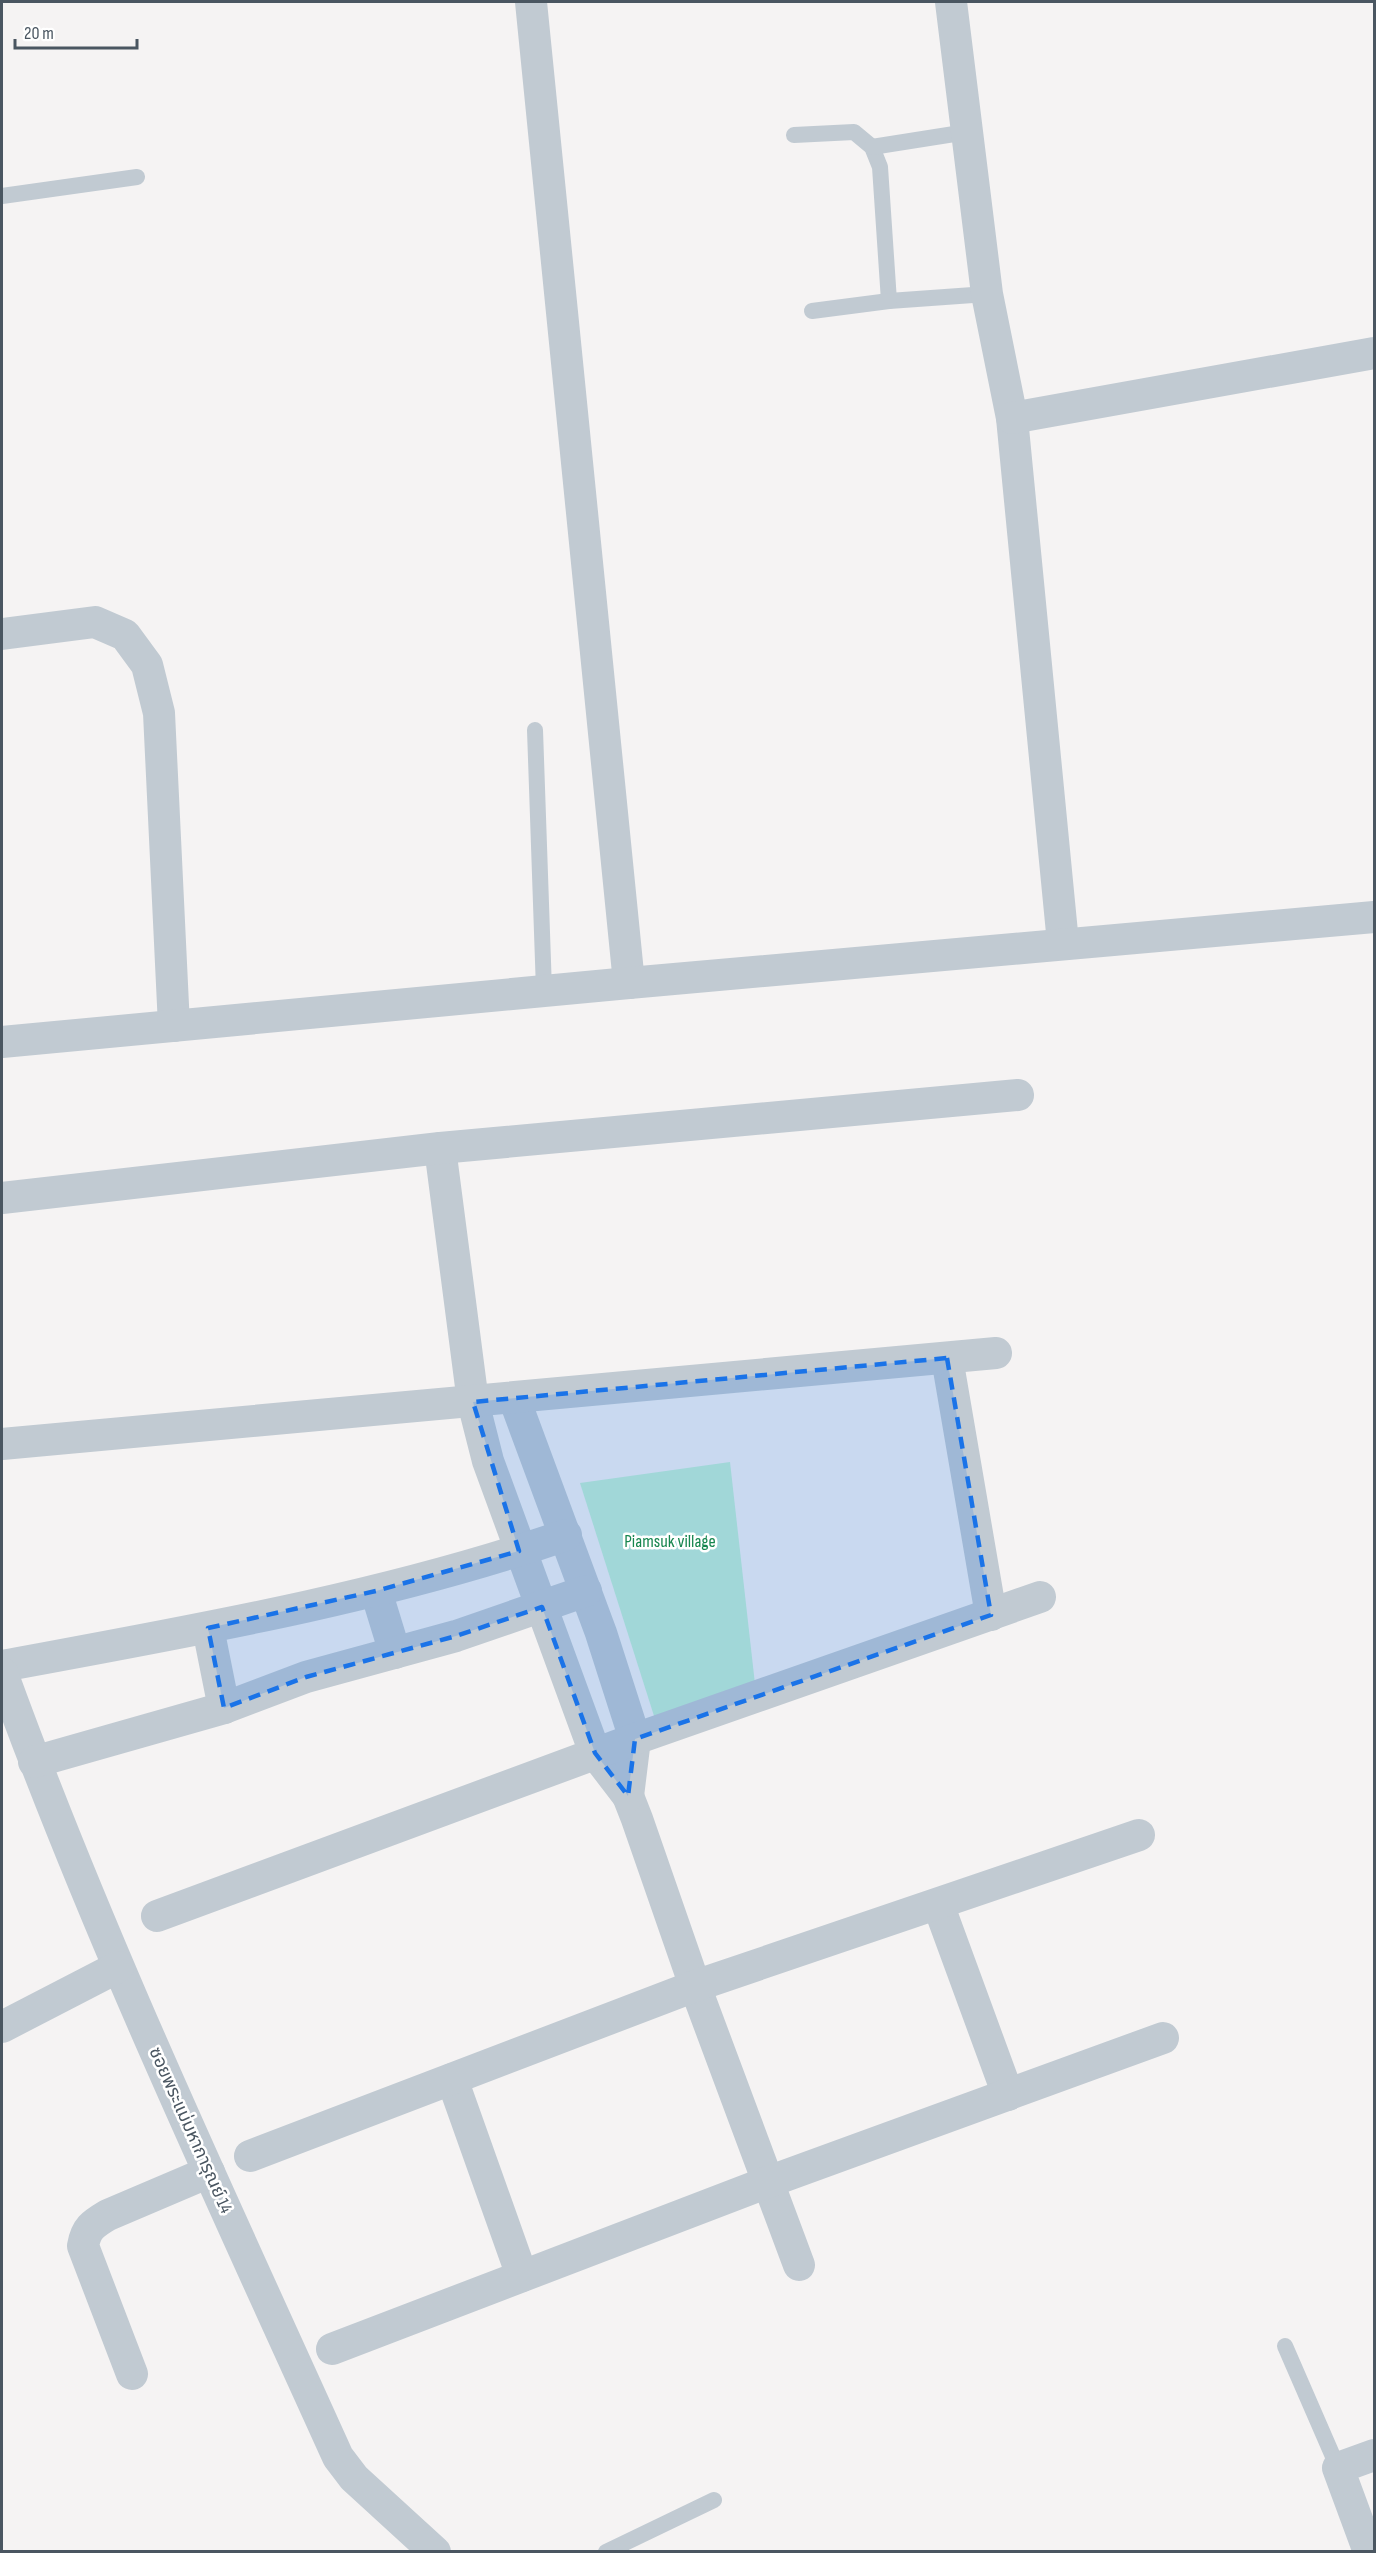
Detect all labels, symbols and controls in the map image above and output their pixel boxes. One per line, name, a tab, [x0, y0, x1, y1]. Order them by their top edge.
scale bar	[15, 12, 136, 50]
text: 20 m	[24, 23, 54, 44]
park label: Piamsuk village	[624, 1531, 716, 1552]
street label: ซอยพระแม่มหาการุณย์ 14	[144, 2044, 237, 2217]

